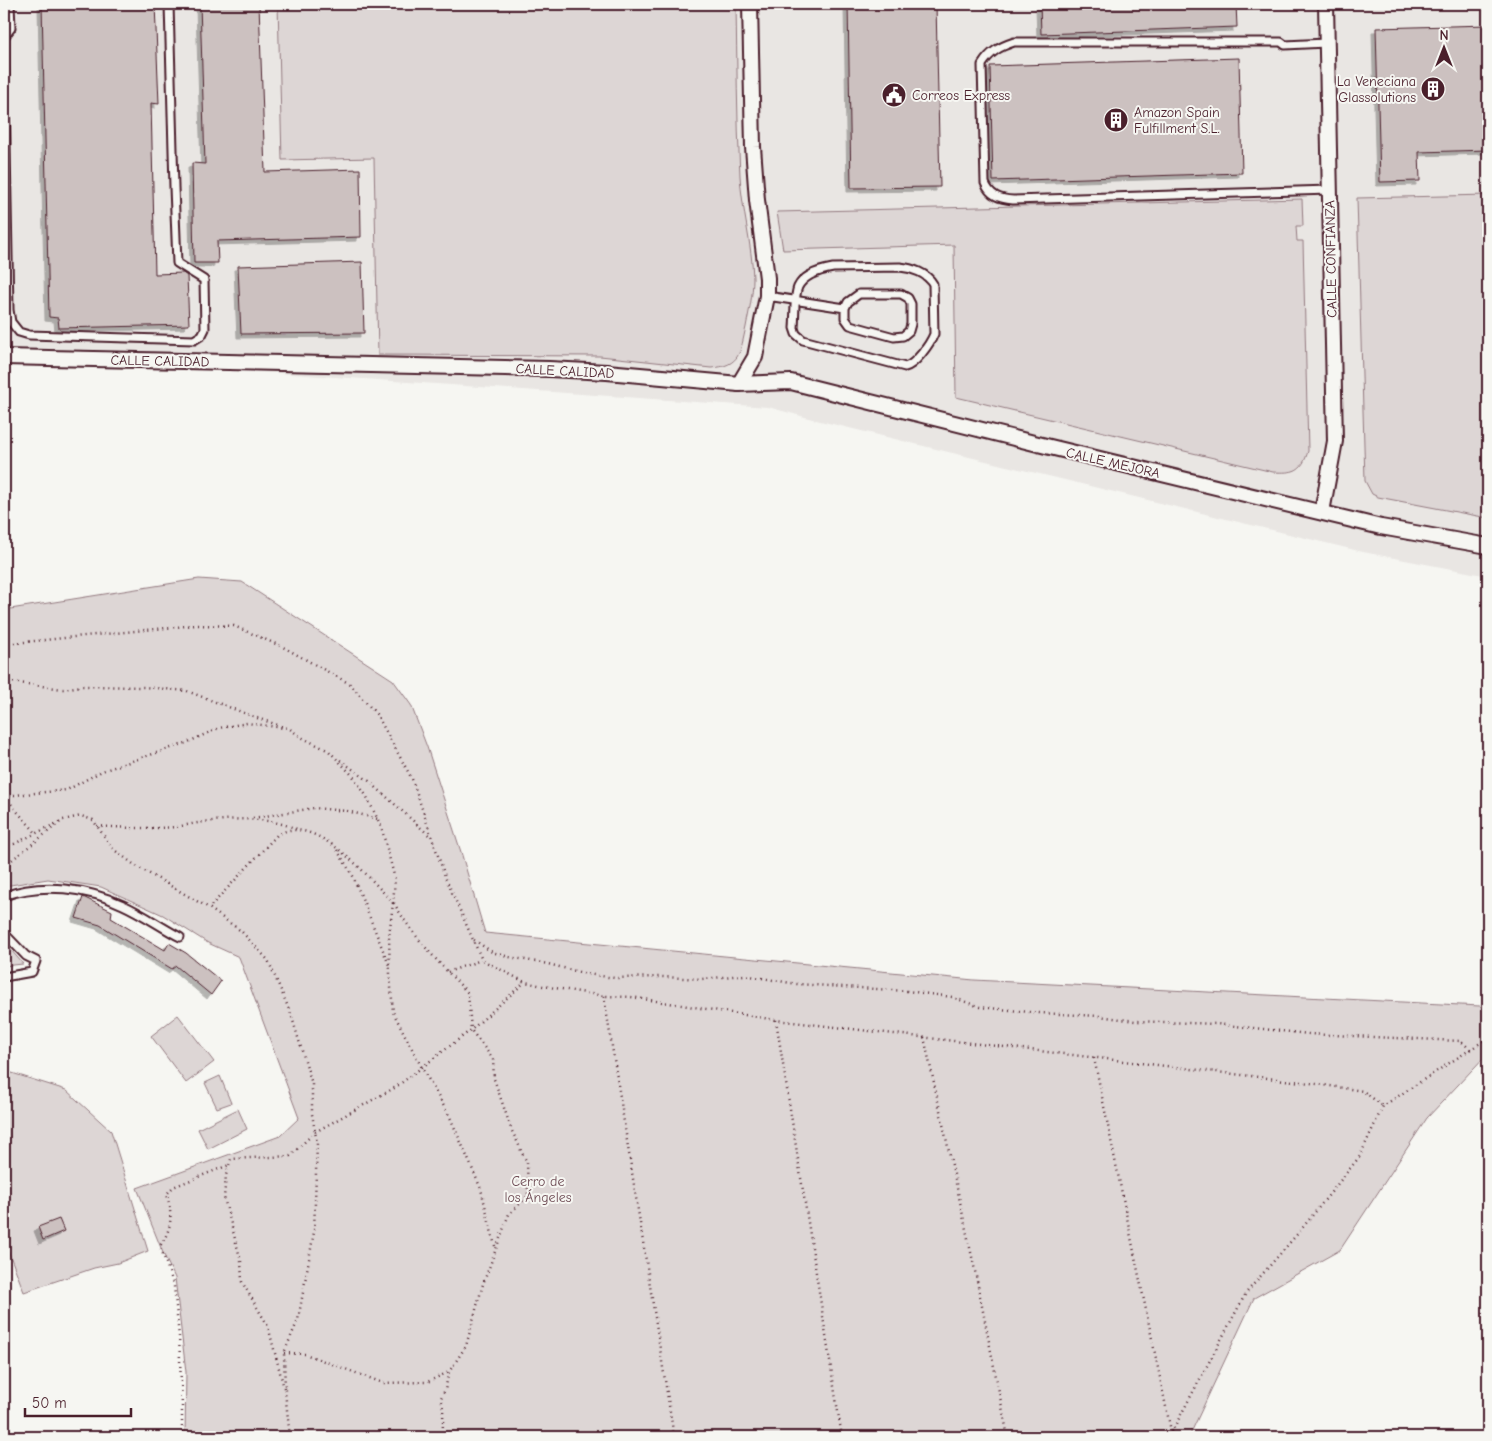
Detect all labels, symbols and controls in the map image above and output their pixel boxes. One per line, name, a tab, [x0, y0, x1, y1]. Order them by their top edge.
north arrow	[1420, 22, 1470, 72]
text: N	[1439, 27, 1449, 44]
place label: La Veneciana Glassolutions	[1337, 73, 1416, 106]
building icon: La Veneciana Glassolutions	[1420, 76, 1446, 102]
public building icon: Correos Express	[881, 82, 907, 108]
place label: Correos Express	[912, 87, 1010, 104]
place label: Amazon Spain Fulfillment S.L.	[1134, 104, 1220, 137]
building icon: Amazon Spain Fulfillment S.L.	[1103, 107, 1129, 133]
street label: CALLE CONFIANZA	[1321, 200, 1341, 318]
street label: CALLE CALIDAD	[110, 352, 210, 370]
street label: CALLE CALIDAD	[515, 360, 615, 382]
street label: CALLE MEJORA	[1064, 444, 1162, 482]
park label: Cerro de los Ángeles	[504, 1173, 572, 1206]
scale bar	[25, 1386, 131, 1418]
text: 50 m	[32, 1394, 67, 1412]

